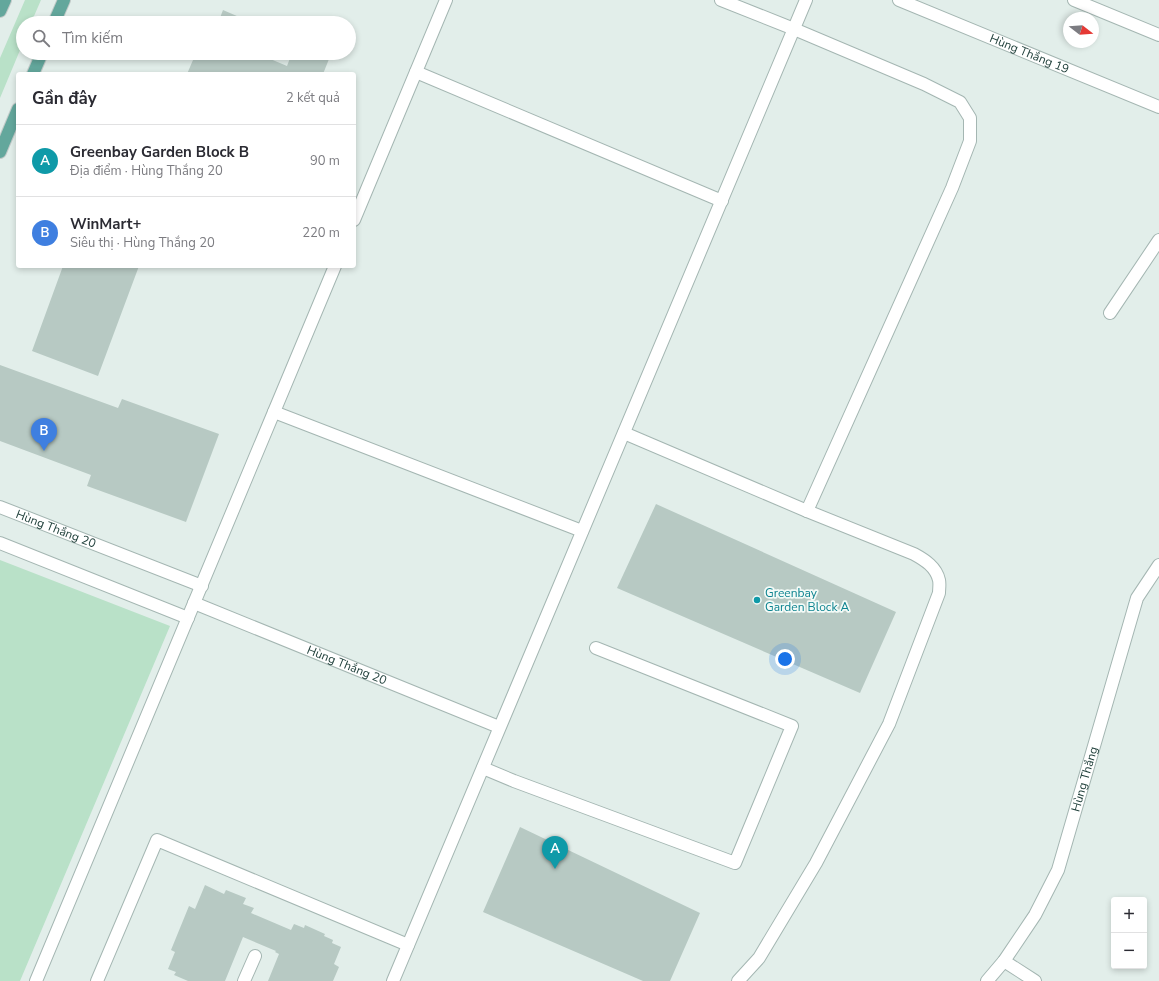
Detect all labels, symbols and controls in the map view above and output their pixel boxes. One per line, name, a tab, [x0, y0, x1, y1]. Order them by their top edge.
north arrow	[1063, 12, 1099, 48]
search box	[16, 16, 356, 60]
icon: search	[30, 27, 52, 49]
text: Tìm kiếm	[62, 28, 123, 48]
street label: Hùng Thắng 19	[987, 30, 1072, 77]
text: Gần đây	[32, 87, 97, 110]
text: 2 kết quả	[286, 89, 340, 107]
text: Greenbay Garden Block B	[70, 142, 249, 162]
text: A	[40, 152, 50, 170]
text: 90 m	[310, 152, 340, 170]
text: Địa điểm · Hùng Thắng 20	[70, 162, 223, 180]
text: WinMart+	[70, 214, 142, 234]
text: B	[41, 224, 49, 242]
text: 220 m	[302, 224, 340, 242]
text: Siêu thị · Hùng Thắng 20	[70, 234, 215, 252]
pin: B	[31, 418, 57, 451]
street label: Hùng Thắng 20	[14, 506, 98, 552]
place label: Greenbay Garden Block A	[765, 585, 849, 615]
marker: Greenbay Garden Block A	[752, 595, 762, 605]
street label: Hùng Thắng 20	[305, 642, 389, 688]
your location	[775, 649, 795, 669]
street label: Hùng Thắng	[1067, 745, 1101, 813]
pin: A	[542, 836, 568, 869]
map controls	[1111, 897, 1147, 969]
button: +	[1111, 897, 1147, 933]
button: −	[1111, 933, 1147, 969]

